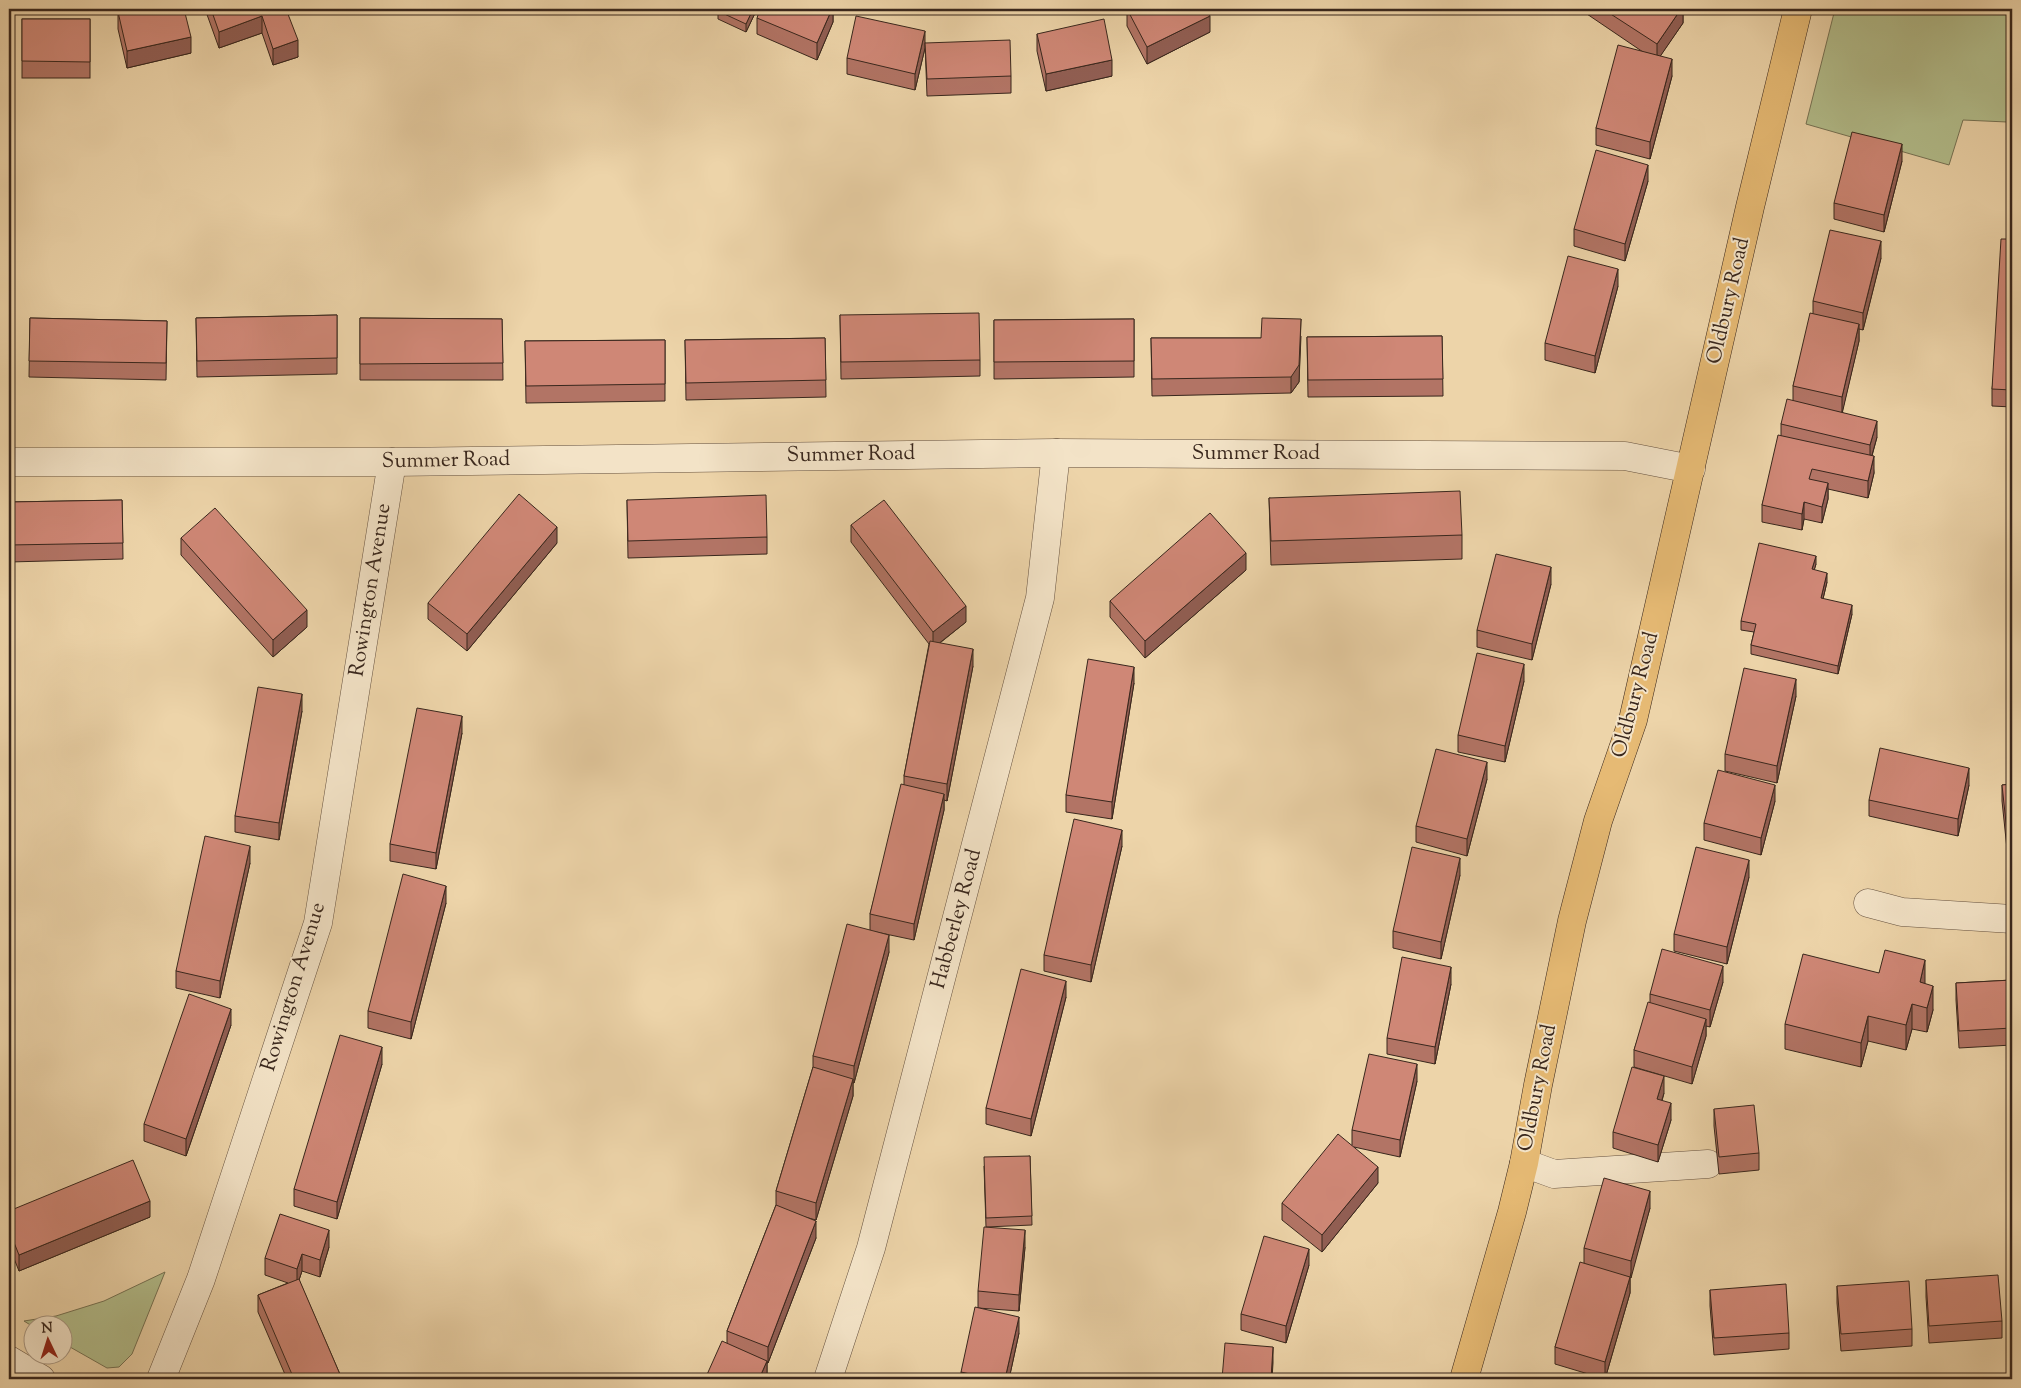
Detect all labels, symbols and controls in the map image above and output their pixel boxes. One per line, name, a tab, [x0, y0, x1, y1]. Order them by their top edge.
street label: Oldbury Road	[1700, 235, 1758, 367]
street label: Summer Road	[787, 439, 916, 471]
street label: Summer Road	[1192, 439, 1320, 469]
street label: Summer Road	[382, 445, 511, 477]
street label: Rowington Avenue	[342, 501, 400, 679]
street label: Oldbury Road	[1605, 629, 1667, 761]
street label: Habberley Road	[924, 846, 990, 992]
street label: Rowington Avenue	[254, 899, 334, 1075]
street label: Oldbury Road	[1511, 1022, 1565, 1154]
north arrow	[22, 1316, 72, 1366]
text: N	[41, 1319, 54, 1339]

